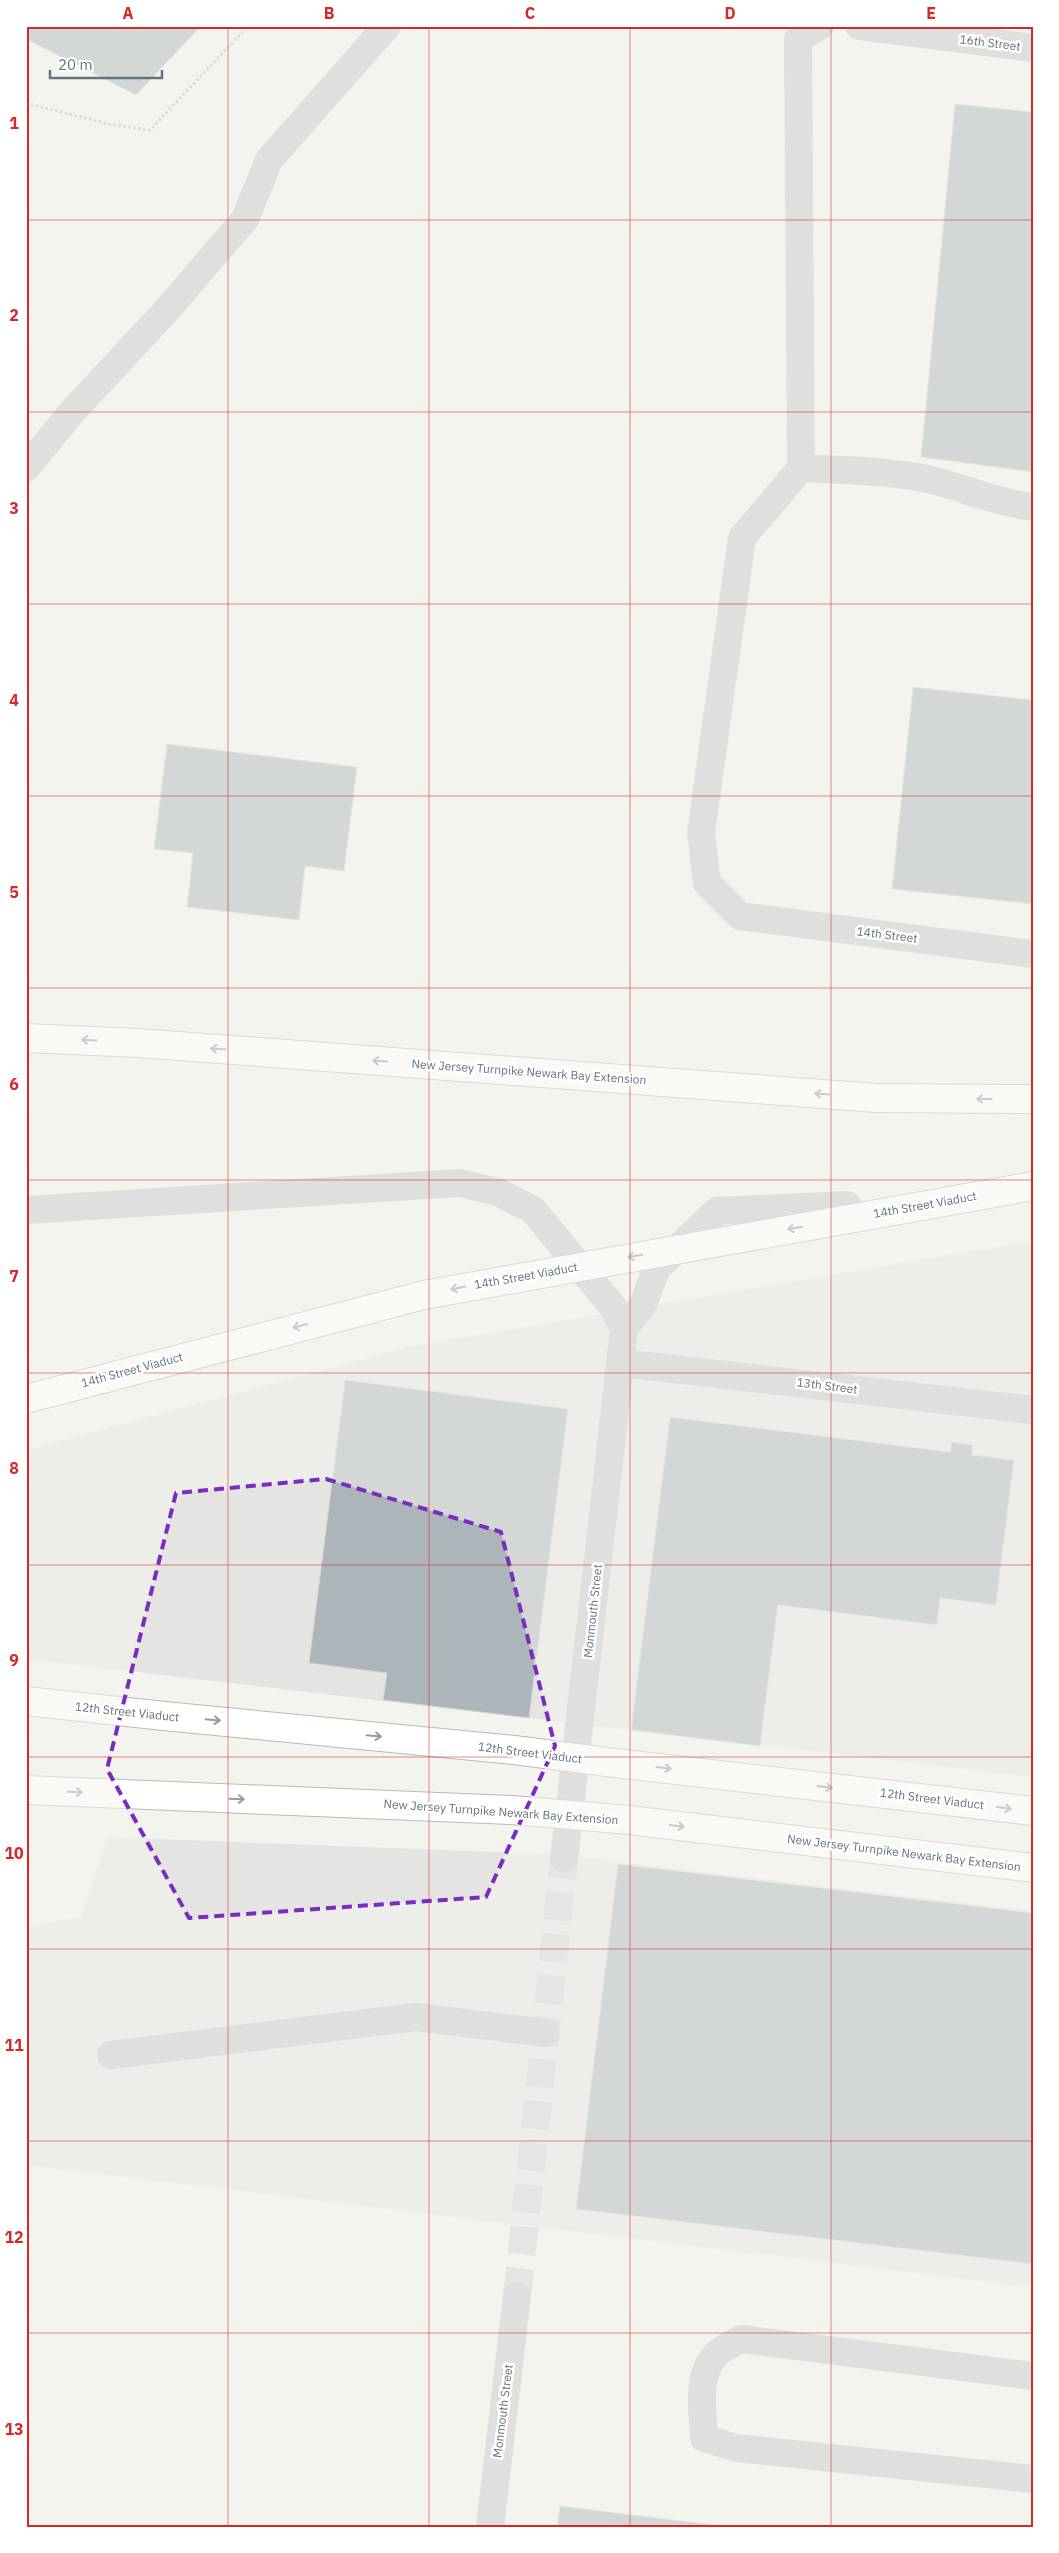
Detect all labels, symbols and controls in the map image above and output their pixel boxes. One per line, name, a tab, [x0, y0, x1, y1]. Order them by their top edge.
text: A	[123, 3, 134, 23]
text: B	[324, 3, 335, 23]
text: C	[525, 3, 535, 23]
text: D	[724, 3, 736, 23]
text: E	[926, 3, 936, 23]
street label: 16th Street	[959, 31, 1021, 54]
scale bar	[50, 48, 162, 80]
text: 20 m	[58, 55, 93, 74]
text: 1	[9, 113, 19, 133]
text: 2	[9, 305, 19, 325]
text: 3	[9, 498, 19, 518]
text: 4	[9, 690, 19, 710]
text: 5	[9, 882, 19, 902]
street label: 14th Street	[856, 923, 918, 946]
one-way arrow	[81, 1035, 97, 1044]
one-way arrow	[211, 1044, 227, 1053]
one-way arrow	[373, 1056, 389, 1066]
street label: New Jersey Turnpike Newark Bay Extension	[411, 1056, 647, 1087]
text: 6	[9, 1074, 19, 1094]
one-way arrow	[814, 1090, 830, 1099]
one-way arrow	[976, 1094, 992, 1104]
street label: 14th Street Viaduct	[872, 1188, 978, 1221]
one-way arrow	[788, 1223, 804, 1233]
one-way arrow	[627, 1252, 643, 1262]
street label: 14th Street Viaduct	[473, 1259, 579, 1292]
text: 7	[9, 1266, 19, 1286]
one-way arrow	[450, 1284, 466, 1294]
one-way arrow	[293, 1322, 309, 1331]
street label: 14th Street Viaduct	[79, 1349, 184, 1390]
street label: 13th Street	[796, 1374, 858, 1397]
text: 8	[9, 1458, 19, 1478]
street label: Monmouth Street	[580, 1563, 605, 1659]
text: 9	[9, 1650, 19, 1670]
street label: 12th Street Viaduct	[74, 1699, 180, 1724]
one-way arrow	[204, 1716, 220, 1725]
one-way arrow	[366, 1731, 382, 1741]
street label: 12th Street Viaduct	[477, 1739, 583, 1766]
one-way arrow	[656, 1763, 672, 1773]
one-way arrow	[817, 1782, 833, 1792]
street label: 12th Street Viaduct	[879, 1785, 985, 1812]
one-way arrow	[66, 1787, 83, 1797]
one-way arrow	[229, 1794, 245, 1803]
street label: New Jersey Turnpike Newark Bay Extension	[383, 1796, 619, 1827]
one-way arrow	[996, 1803, 1012, 1813]
one-way arrow	[669, 1821, 685, 1831]
street label: New Jersey Turnpike Newark Bay Extension	[786, 1831, 1022, 1874]
text: 10	[4, 1843, 24, 1863]
text: 11	[4, 2035, 24, 2055]
text: 12	[4, 2227, 24, 2247]
street label: Monmouth Street	[489, 2363, 516, 2459]
text: 13	[4, 2419, 24, 2439]

